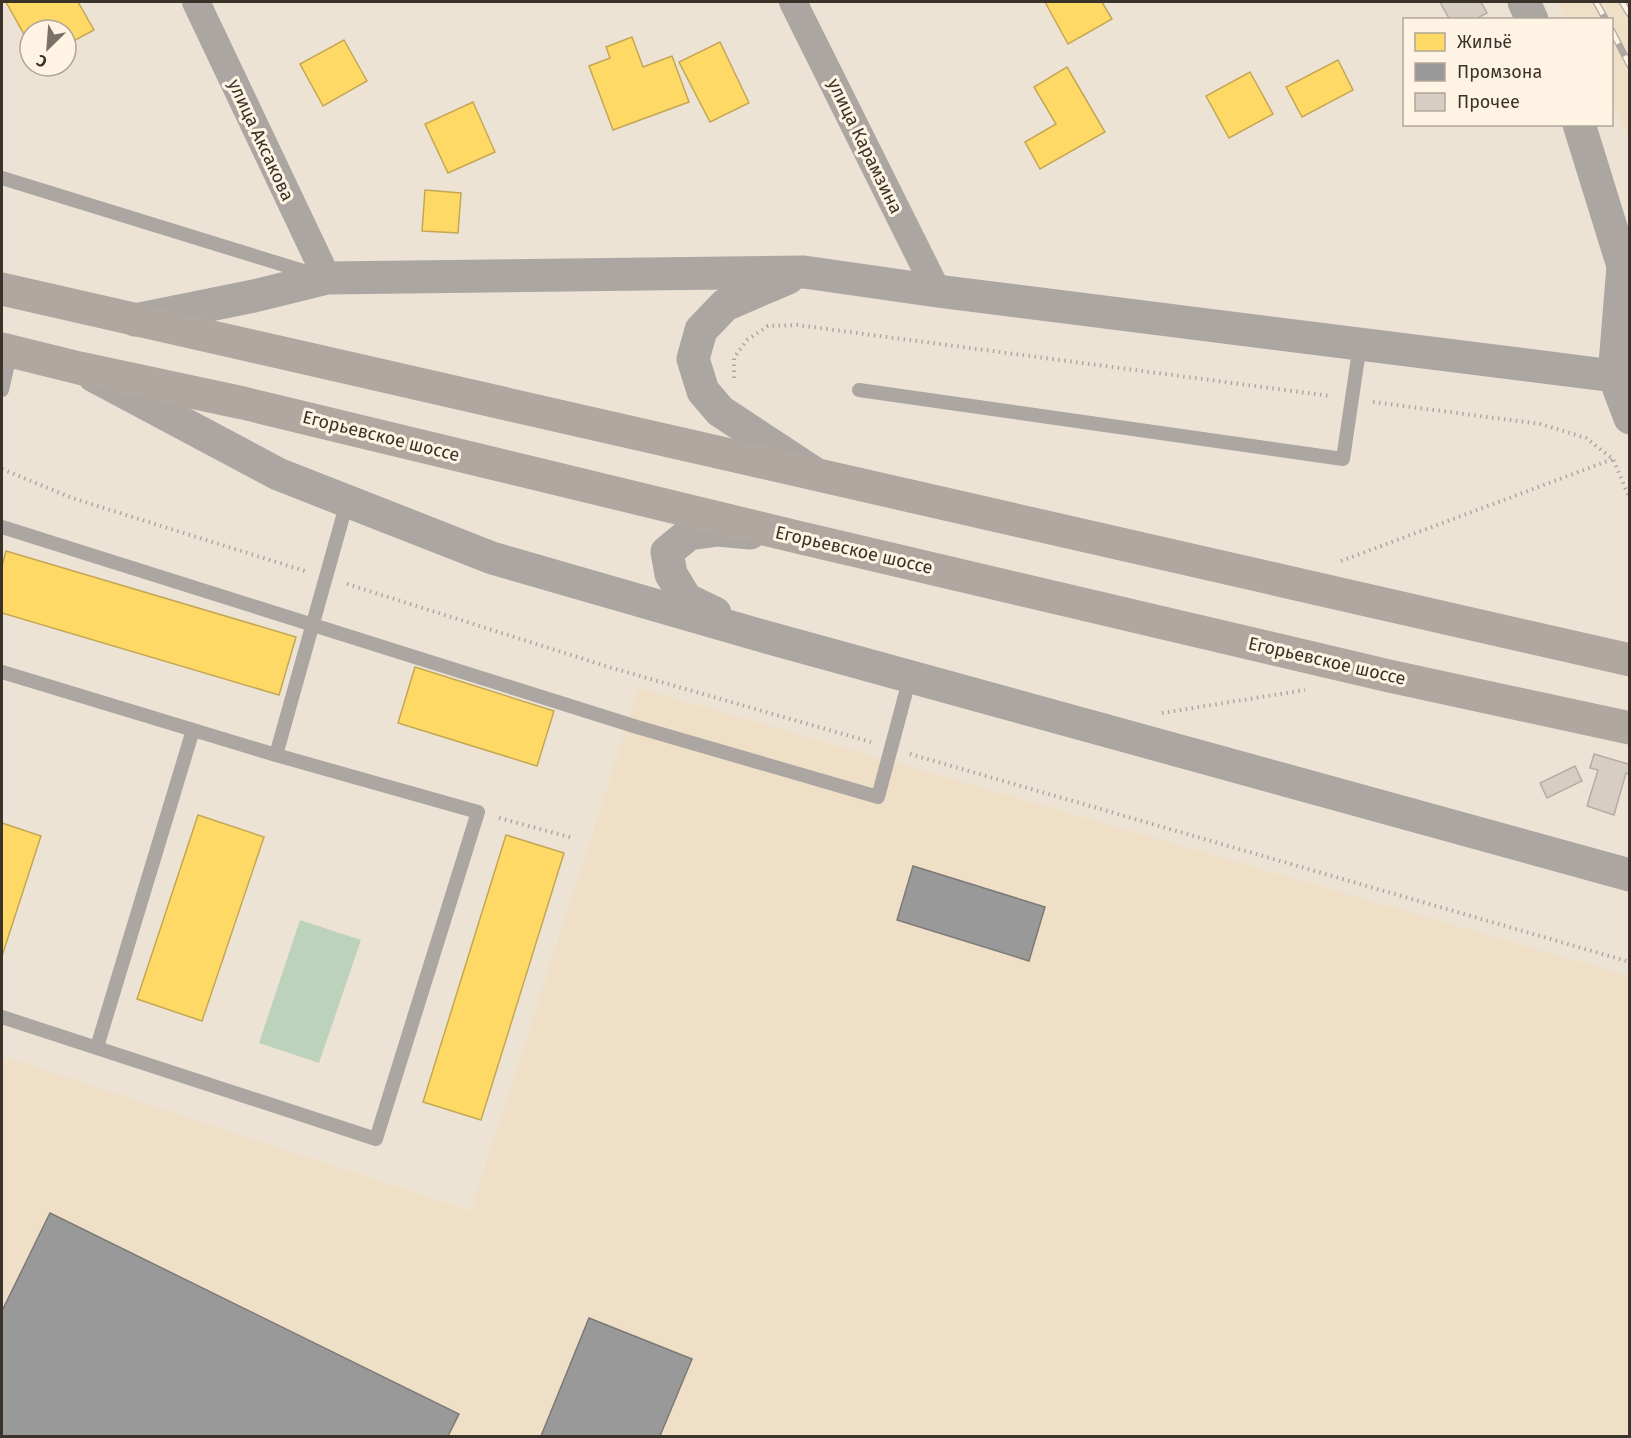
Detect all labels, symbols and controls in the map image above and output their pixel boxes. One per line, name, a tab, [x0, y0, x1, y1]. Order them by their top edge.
north arrow	[18, 18, 78, 78]
legend	[1403, 18, 1613, 126]
text: Жильё	[1457, 31, 1512, 53]
text: С	[33, 50, 50, 72]
text: Промзона	[1457, 61, 1542, 83]
street label: улица Аксакова	[223, 75, 299, 205]
street label: улица Карамзина	[823, 75, 907, 217]
text: Прочее	[1457, 91, 1520, 113]
street label: Егорьевское шоссе	[300, 406, 462, 466]
street label: Егорьевское шоссе	[773, 521, 935, 579]
street label: Егорьевское шоссе	[1246, 632, 1408, 690]

